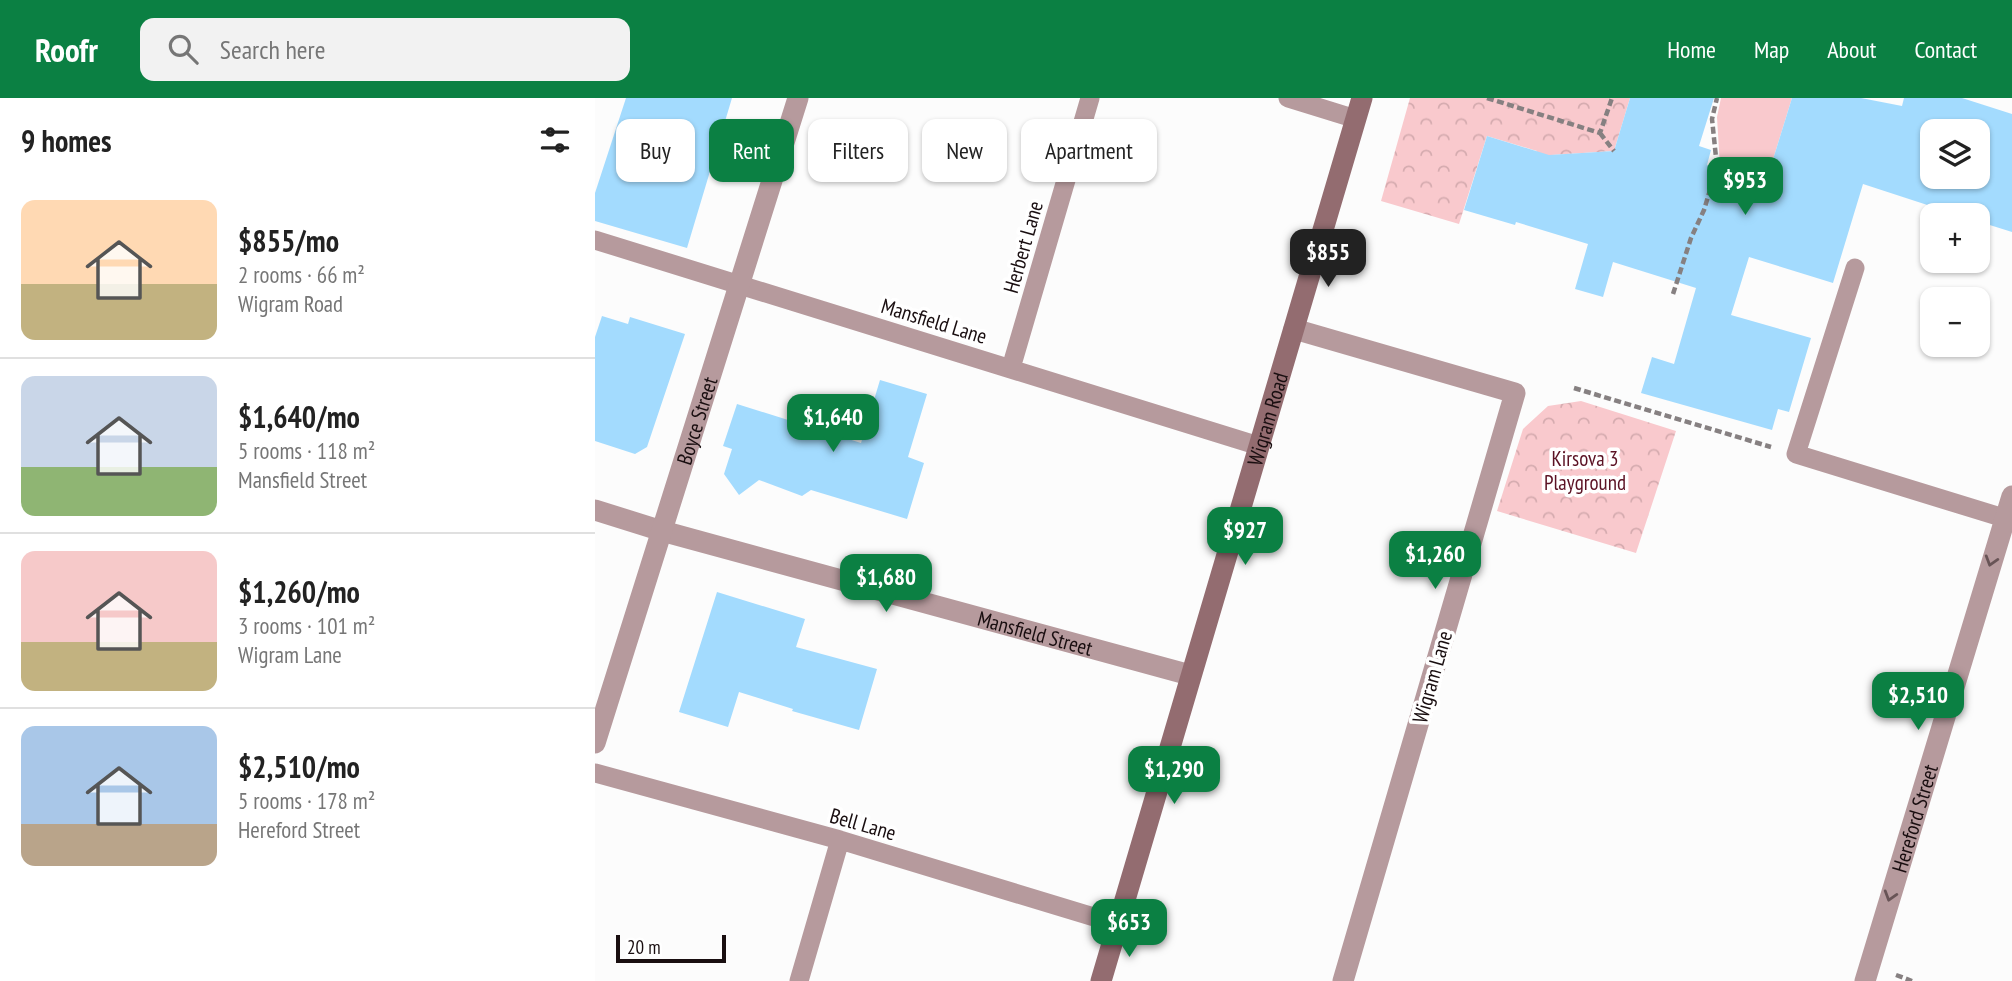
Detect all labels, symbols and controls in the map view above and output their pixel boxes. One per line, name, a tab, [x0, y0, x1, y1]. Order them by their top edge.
search box	[140, 18, 630, 81]
text: Roofr	[35, 28, 98, 71]
icon: search	[164, 30, 202, 68]
text: Search here	[220, 33, 325, 66]
text: Home	[1667, 34, 1716, 65]
text: Map	[1754, 34, 1789, 65]
text: About	[1827, 34, 1876, 65]
text: Contact	[1914, 34, 1977, 65]
chip: Buy	[616, 119, 695, 182]
chip: Rent	[709, 119, 794, 182]
chip: Filters	[808, 119, 908, 182]
chip: New	[922, 119, 1007, 182]
chip: Apartment	[1021, 119, 1157, 182]
map controls	[1920, 119, 1990, 357]
button: layers	[1920, 119, 1990, 189]
text: 9 homes	[21, 121, 112, 160]
icon: filters	[536, 121, 574, 159]
pin: $953	[1704, 158, 1786, 217]
text: $953	[1723, 165, 1767, 194]
street label: Herbert Lane	[997, 198, 1049, 296]
button: +	[1920, 203, 1990, 273]
text: $855/mo	[238, 221, 339, 260]
icon: home	[77, 228, 161, 312]
pin: $855	[1287, 230, 1369, 289]
text: $855	[1306, 237, 1350, 266]
text: 2 rooms · 66 m²	[238, 260, 365, 289]
button: −	[1920, 287, 1990, 357]
text: Wigram Road	[238, 289, 343, 318]
street label: Mansfield Lane	[878, 292, 990, 350]
street label: Wigram Road	[1241, 369, 1294, 469]
street label: Boyce Street	[670, 373, 723, 468]
pin: $1,640	[776, 394, 890, 454]
text: $1,640/mo	[238, 397, 360, 436]
text: $1,640	[803, 402, 863, 431]
icon: home	[77, 404, 161, 488]
text: 5 rooms · 118 m²	[238, 436, 375, 465]
park label: Kirsova 3 Playground	[1544, 445, 1626, 496]
text: Mansfield Street	[238, 465, 367, 494]
pin: $927	[1204, 508, 1286, 567]
text: $927	[1223, 515, 1267, 544]
pin: $1,260	[1378, 532, 1492, 591]
text: $1,260	[1405, 539, 1465, 568]
pin: $1,680	[829, 554, 943, 614]
one-way arrow	[1985, 555, 2000, 567]
text: $1,680	[856, 562, 916, 591]
text: $1,260/mo	[238, 572, 360, 611]
icon: home	[77, 579, 161, 663]
street label: Mansfield Street	[975, 604, 1096, 661]
text: 3 rooms · 101 m²	[238, 611, 375, 640]
street label: Wigram Lane	[1406, 628, 1458, 726]
text: Wigram Lane	[238, 640, 342, 669]
pin: $2,510	[1861, 672, 1975, 732]
text: $2,510	[1888, 680, 1948, 709]
pin: $1,290	[1117, 746, 1231, 806]
text: $2,510/mo	[238, 747, 360, 786]
icon: home	[77, 754, 161, 838]
text: $1,290	[1144, 754, 1204, 783]
street label: Hereford Street	[1885, 761, 1943, 876]
text: 5 rooms · 178 m²	[238, 786, 375, 815]
street label: Bell Lane	[827, 802, 899, 846]
text: Hereford Street	[238, 815, 360, 844]
one-way arrow	[1884, 890, 1899, 902]
pin: $653	[1088, 900, 1170, 959]
text: $653	[1107, 907, 1151, 936]
scale bar	[616, 932, 726, 964]
text: 20 m	[627, 935, 661, 959]

